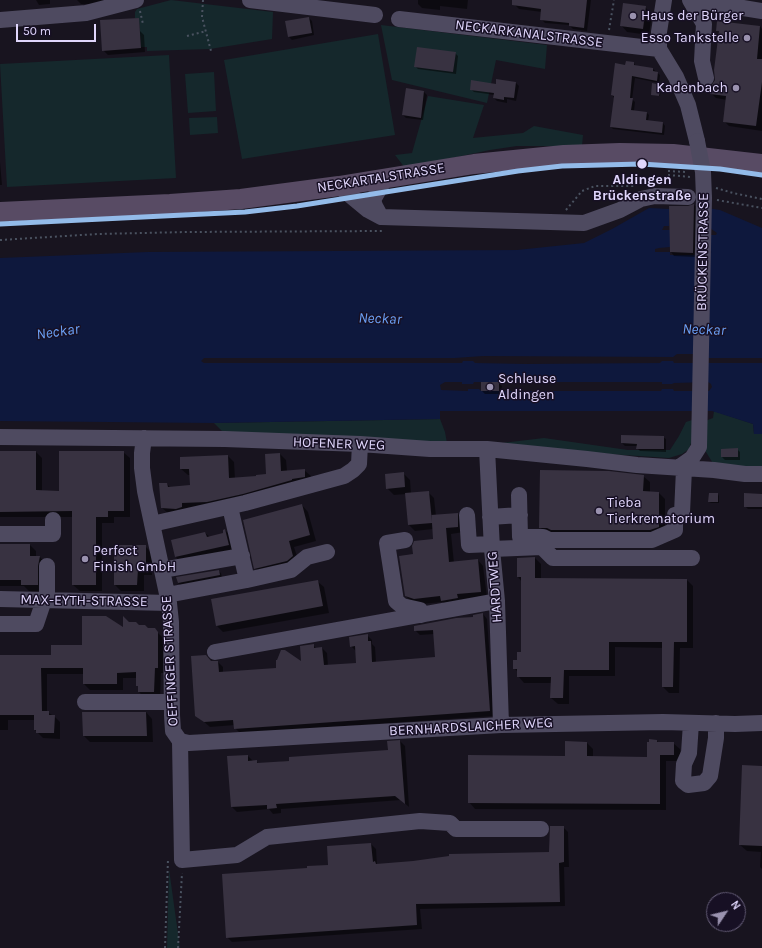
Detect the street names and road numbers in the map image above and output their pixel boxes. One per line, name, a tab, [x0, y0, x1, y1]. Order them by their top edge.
street label: NECKARKANALSTRASSE	[454, 17, 604, 51]
street label: NECKARTALSTRASSE	[316, 160, 446, 196]
street label: BRÜCKENSTRASSE	[694, 193, 712, 311]
street label: HOFENER WEG	[293, 434, 385, 454]
street label: HARDTWEG	[484, 551, 506, 623]
street label: MAX-EYTH-STRASSE	[20, 591, 148, 611]
street label: OEFFINGER STRASSE	[158, 595, 182, 727]
street label: BERNHARDSLAICHER WEG	[389, 714, 553, 740]

